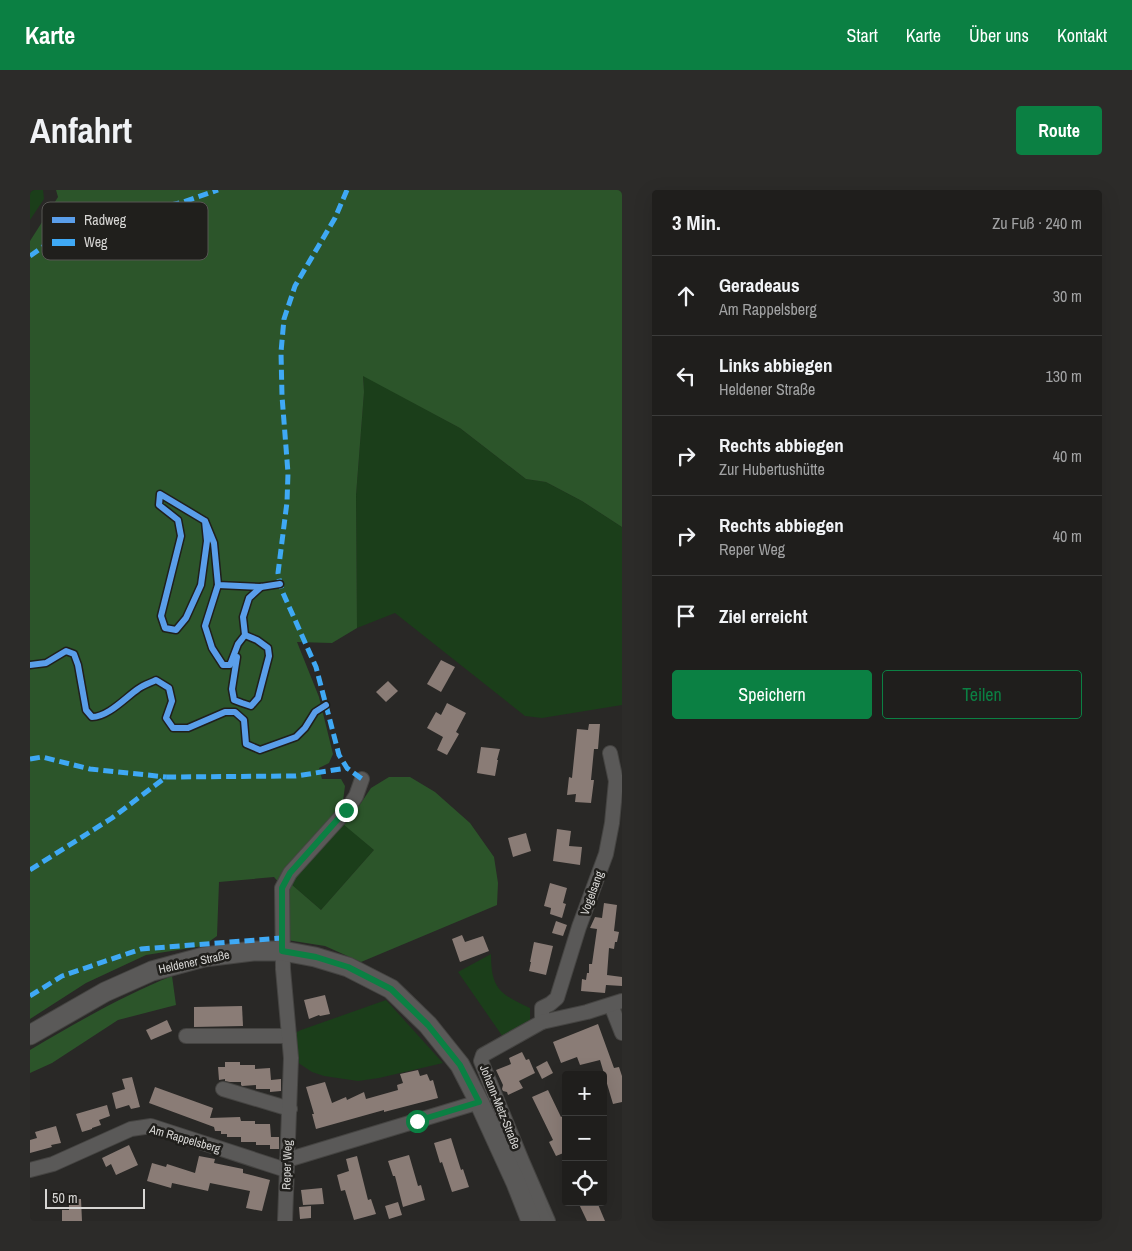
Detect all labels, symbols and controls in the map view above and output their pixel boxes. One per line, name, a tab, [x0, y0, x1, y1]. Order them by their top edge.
text: Karte	[25, 19, 75, 51]
text: Start	[847, 23, 878, 48]
text: Karte	[906, 23, 941, 48]
text: Über uns	[969, 23, 1029, 48]
text: Kontakt	[1057, 23, 1107, 48]
button: Route	[1016, 106, 1102, 155]
text: Anfahrt	[30, 107, 132, 154]
legend	[42, 202, 208, 260]
text: 3 Min.	[672, 208, 721, 237]
text: Radweg	[84, 211, 127, 229]
text: Zu Fuß · 240 m	[992, 212, 1082, 234]
text: Weg	[84, 233, 108, 251]
text: Geradeaus	[719, 272, 800, 298]
icon: ahead	[672, 282, 700, 310]
text: 30 m	[1053, 285, 1082, 307]
text: Am Rappelsberg	[719, 298, 817, 320]
text: Links abbiegen	[719, 352, 832, 378]
icon: left	[672, 362, 700, 390]
text: 130 m	[1046, 365, 1082, 387]
text: Heldener Straße	[719, 378, 815, 400]
text: Rechts abbiegen	[719, 432, 844, 458]
icon: right	[672, 442, 700, 470]
text: 40 m	[1053, 445, 1082, 467]
text: Zur Hubertushütte	[719, 458, 825, 480]
text: Rechts abbiegen	[719, 512, 844, 538]
icon: right	[672, 522, 700, 550]
text: 40 m	[1053, 525, 1082, 547]
text: Reper Weg	[719, 538, 785, 560]
icon: arrive	[672, 602, 700, 630]
text: Ziel erreicht	[719, 603, 807, 629]
button: Speichern	[672, 670, 872, 719]
button: Teilen	[882, 670, 1082, 719]
route end	[335, 799, 358, 822]
street label: Vogelsang	[577, 868, 608, 917]
street label: Heldener Straße	[157, 947, 231, 977]
street label: Johann-Metz-Straße	[476, 1062, 524, 1152]
map controls	[562, 1071, 607, 1206]
button: +	[562, 1071, 607, 1116]
route start	[406, 1110, 429, 1133]
button: −	[562, 1116, 607, 1161]
street label: Am Rappelsberg	[147, 1121, 223, 1157]
street label: Reper Weg	[278, 1139, 296, 1190]
button: locate	[562, 1161, 607, 1206]
scale bar	[45, 1186, 145, 1209]
text: 50 m	[52, 1189, 78, 1207]

